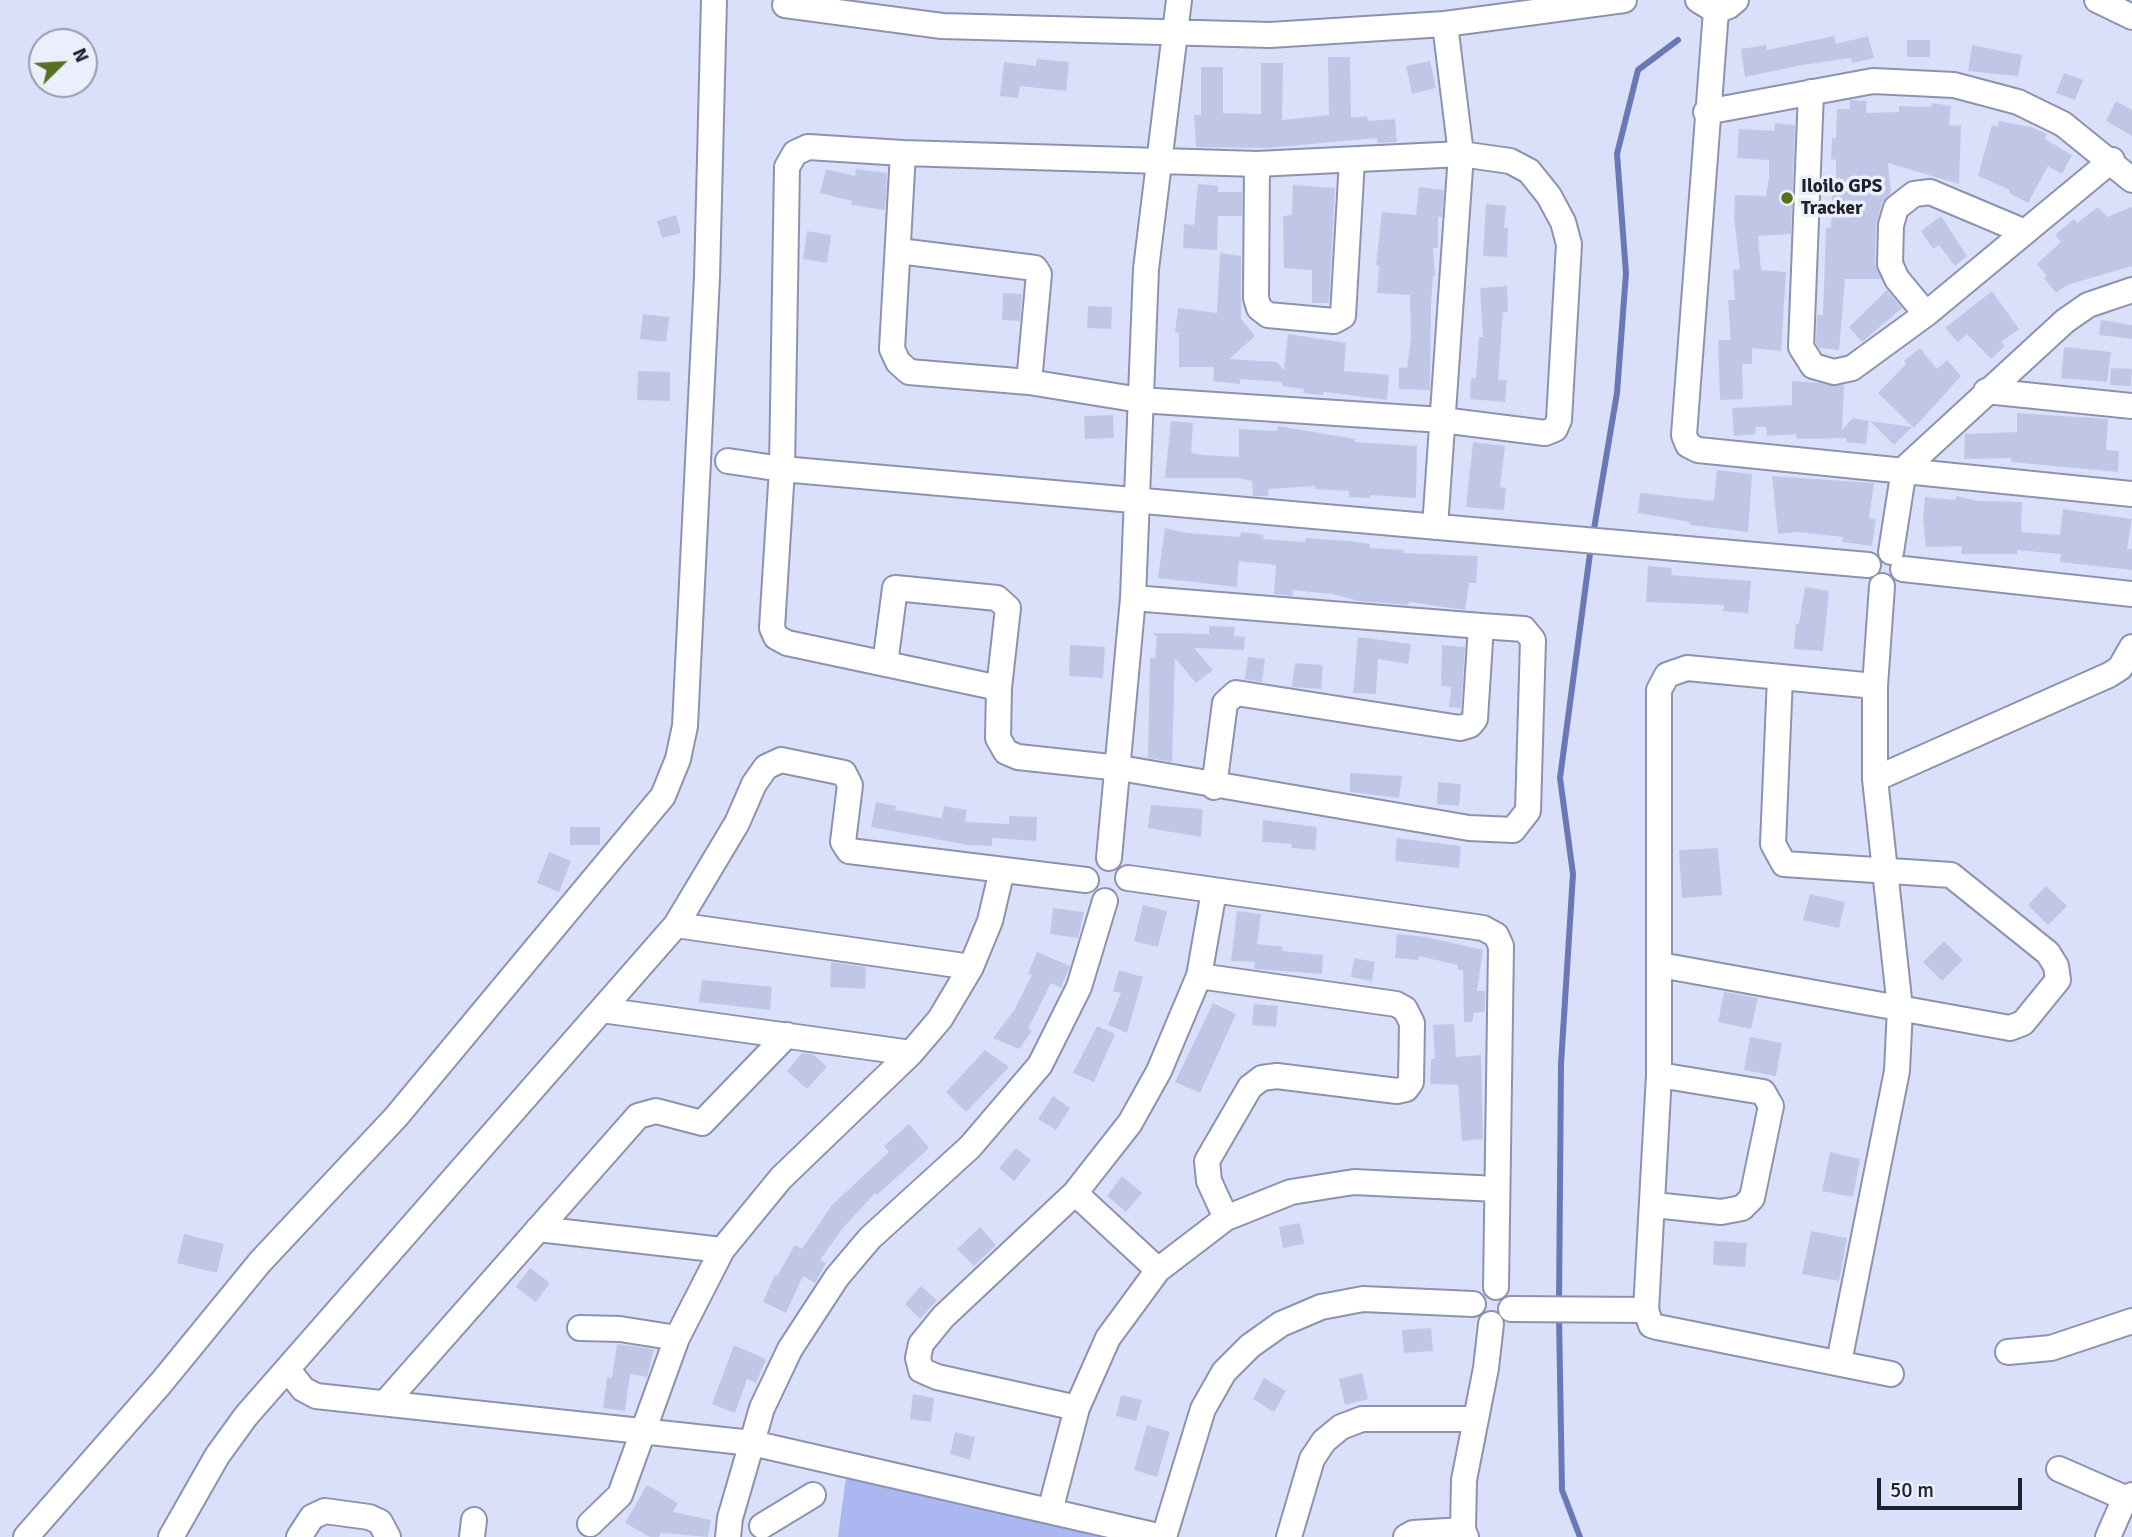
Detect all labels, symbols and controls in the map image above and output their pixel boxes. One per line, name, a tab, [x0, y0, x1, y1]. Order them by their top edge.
north arrow	[28, 28, 98, 98]
text: N	[67, 44, 94, 66]
place label: Iloilo GPS Tracker	[1801, 176, 1882, 220]
marker: Iloilo GPS Tracker	[1779, 190, 1795, 206]
scale bar	[1880, 1464, 2025, 1508]
text: 50 m	[1890, 1477, 1934, 1503]

